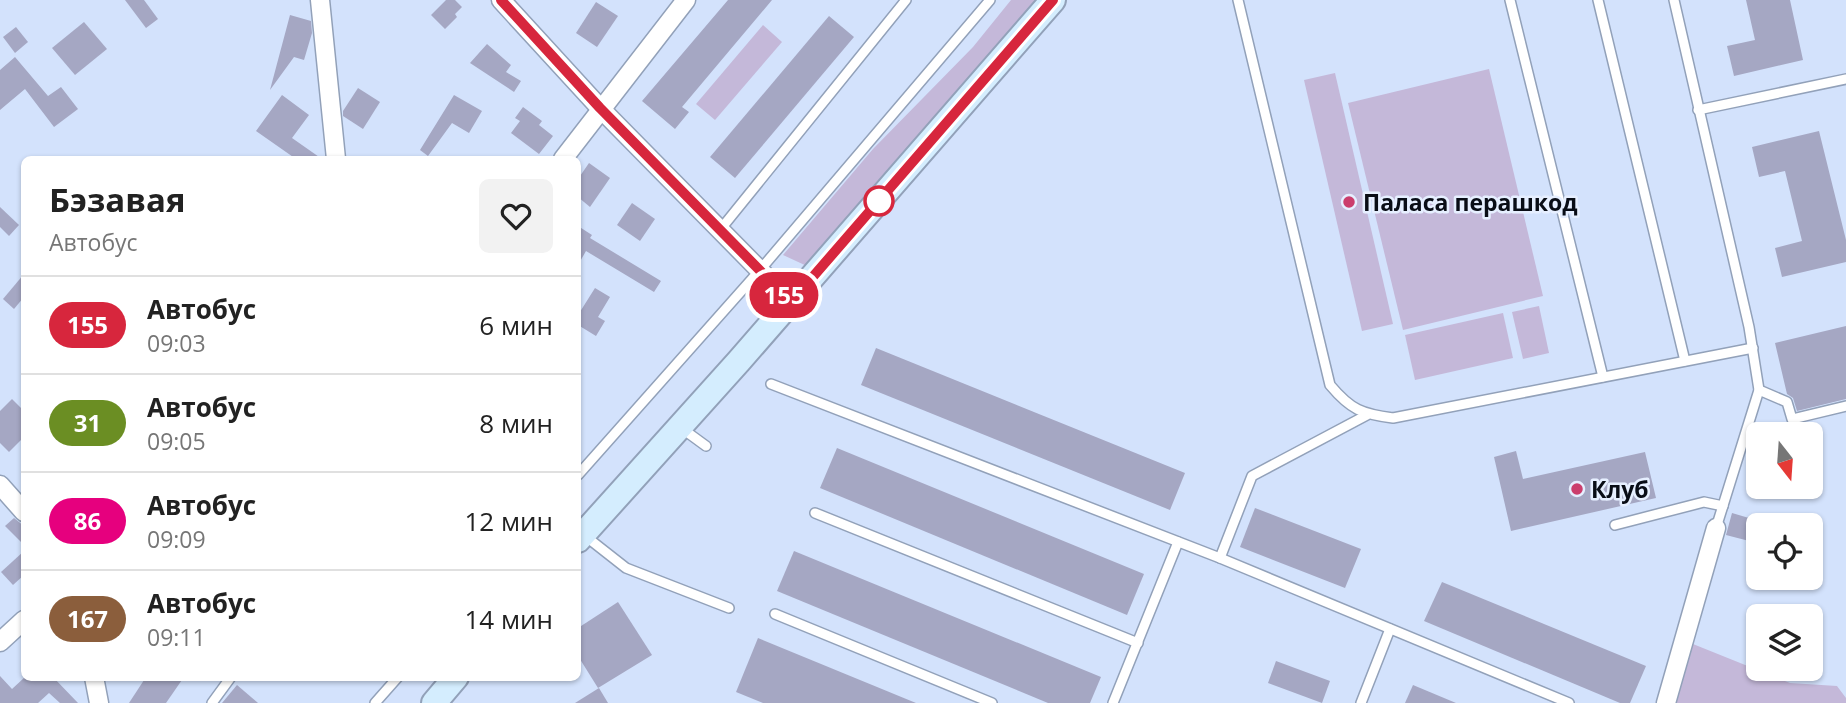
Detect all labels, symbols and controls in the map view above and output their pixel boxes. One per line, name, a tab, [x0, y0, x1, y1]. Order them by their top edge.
text: Бэзавая	[49, 177, 185, 222]
button: heart	[479, 179, 553, 253]
unlabelled marker	[864, 186, 894, 216]
place label: Паласа перашкод	[1363, 186, 1578, 218]
marker: Паласа перашкод	[1341, 194, 1357, 210]
text: Автобус	[49, 226, 138, 258]
line badge: 155	[744, 272, 824, 318]
text: 155	[763, 278, 805, 311]
text: Автобус	[147, 291, 256, 327]
text: 6 мин	[479, 307, 553, 343]
text: 155	[67, 308, 108, 341]
text: 09:03	[147, 327, 206, 359]
text: Автобус	[147, 389, 256, 425]
text: 8 мин	[479, 405, 553, 441]
text: 31	[74, 406, 101, 439]
north arrow	[1746, 422, 1824, 499]
map controls	[1746, 422, 1823, 681]
text: 09:05	[147, 425, 206, 457]
place label: Клуб	[1591, 473, 1649, 505]
marker: Клуб	[1569, 481, 1585, 497]
text: Автобус	[147, 487, 256, 523]
text: 12 мин	[464, 503, 553, 539]
text: 86	[74, 504, 101, 537]
button: locate	[1746, 513, 1823, 590]
text: 09:09	[147, 523, 206, 555]
text: Автобус	[147, 585, 256, 621]
text: 14 мин	[464, 601, 553, 637]
text: 167	[67, 602, 108, 635]
button: layers	[1746, 604, 1823, 681]
text: 09:11	[147, 621, 206, 653]

